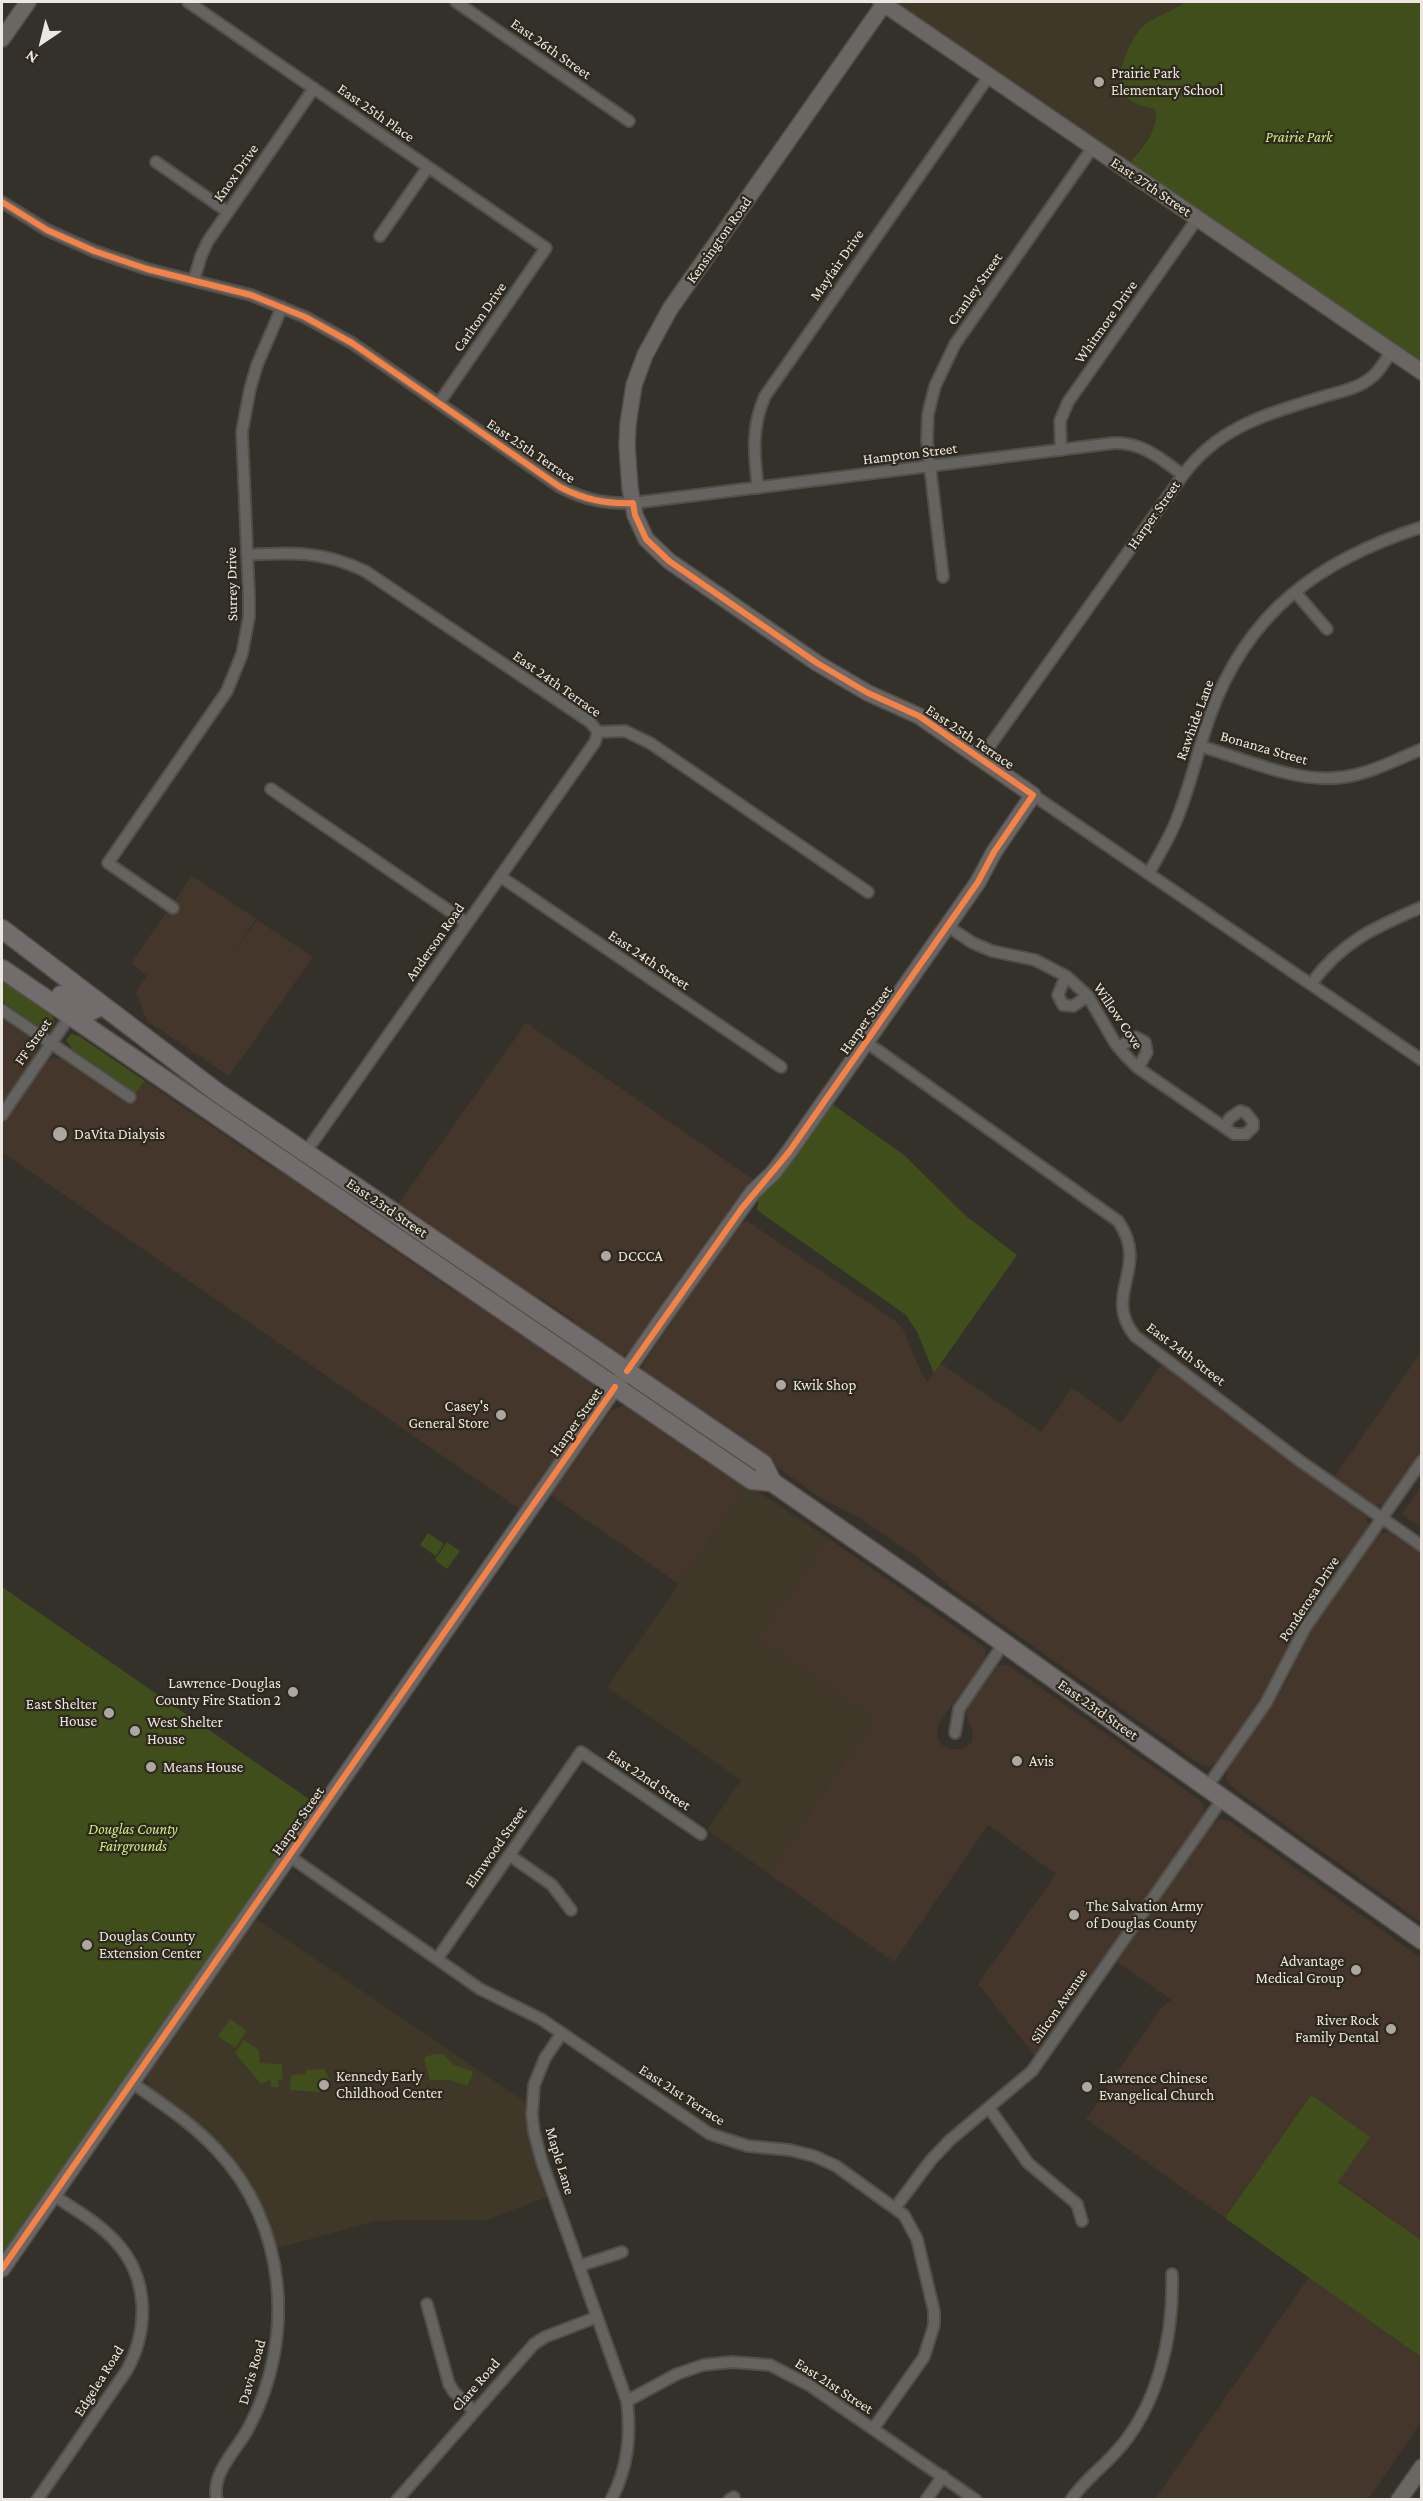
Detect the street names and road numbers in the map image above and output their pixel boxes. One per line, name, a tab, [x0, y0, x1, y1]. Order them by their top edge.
street label: East 26th Street	[507, 15, 595, 83]
street label: East 25th Place	[334, 80, 418, 146]
street label: Knox Drive	[210, 141, 262, 205]
street label: East 27th Street	[1107, 153, 1195, 221]
street label: Kensington Road	[682, 193, 756, 287]
street label: Mayfair Drive	[806, 226, 868, 304]
street label: Cranley Street	[943, 249, 1007, 329]
street label: Whitmore Drive	[1071, 277, 1141, 367]
street label: Carlton Drive	[449, 279, 511, 355]
street label: East 25th Terrace	[483, 415, 579, 487]
street label: Hampton Street	[862, 439, 958, 469]
street label: Harper Street	[1124, 477, 1184, 553]
street label: Surrey Drive	[222, 547, 242, 621]
street label: East 24th Terrace	[509, 647, 605, 721]
street label: Rawhide Lane	[1172, 677, 1218, 763]
street label: East 25th Terrace	[922, 701, 1018, 773]
street label: Bonanza Street	[1218, 727, 1310, 769]
street label: Anderson Road	[402, 900, 468, 984]
street label: East 24th Street	[605, 926, 693, 994]
street label: Willow Cove	[1089, 979, 1147, 1053]
street label: Harper Street	[836, 982, 896, 1058]
street label: FF Street	[10, 1015, 56, 1069]
street label: East 23rd Street	[343, 1174, 431, 1242]
street label: East 24th Street	[1143, 1318, 1229, 1390]
street label: Harper Street	[546, 1384, 606, 1460]
street label: Ponderosa Drive	[1275, 1553, 1343, 1645]
street label: East 23rd Street	[1054, 1676, 1142, 1744]
street label: East 22nd Street	[604, 1745, 694, 1815]
street label: Harper Street	[268, 1783, 328, 1859]
street label: Elmwood Street	[461, 1803, 531, 1891]
street label: Silicon Avenue	[1027, 1965, 1091, 2047]
street label: East 21st Terrace	[636, 2061, 728, 2129]
street label: Maple Lane	[541, 2125, 579, 2197]
street label: Davis Road	[234, 2337, 270, 2407]
street label: Edgelea Road	[70, 2342, 128, 2420]
street label: East 21st Street	[791, 2354, 877, 2418]
street label: Clare Road	[448, 2355, 504, 2415]

